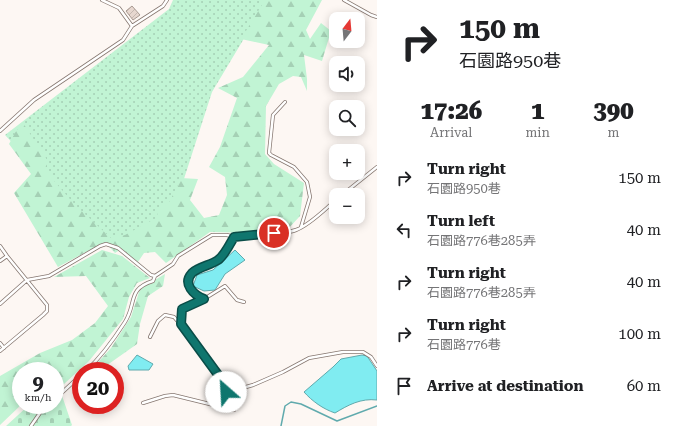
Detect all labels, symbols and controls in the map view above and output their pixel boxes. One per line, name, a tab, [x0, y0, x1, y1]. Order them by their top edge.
north arrow	[329, 12, 365, 48]
map controls	[329, 12, 365, 224]
text: 150 m	[459, 12, 540, 45]
icon: right	[393, 16, 445, 68]
text: 石園路950巷	[459, 50, 561, 71]
button: sound	[329, 56, 365, 92]
text: 17:26	[420, 97, 482, 125]
text: 1	[531, 97, 544, 125]
text: 390	[593, 97, 634, 125]
button: search	[329, 100, 365, 136]
text: Arrival	[430, 125, 472, 140]
text: min	[525, 125, 550, 140]
text: m	[607, 125, 619, 140]
button: +	[329, 144, 365, 180]
text: Turn right	[427, 160, 506, 178]
icon: right	[393, 167, 415, 189]
text: 150 m	[618, 169, 661, 187]
text: 石園路950巷	[427, 181, 501, 196]
button: −	[329, 188, 365, 224]
text: Turn left	[427, 212, 495, 230]
pin	[257, 216, 291, 250]
icon: left	[393, 219, 415, 241]
text: 40 m	[627, 221, 661, 239]
icon: arrive	[263, 222, 285, 244]
text: 石園路776巷285弄	[427, 233, 536, 248]
text: Turn right	[427, 264, 506, 282]
icon: right	[393, 271, 415, 293]
text: 40 m	[627, 273, 661, 291]
text: 石園路776巷285弄	[427, 285, 536, 300]
text: Turn right	[427, 316, 506, 334]
icon: right	[393, 323, 415, 345]
text: 100 m	[618, 325, 661, 343]
text: 石園路776巷	[427, 337, 501, 352]
speed limit sign: 20	[72, 362, 124, 414]
text: 9	[32, 371, 44, 395]
position arrow	[205, 371, 247, 413]
icon: arrive	[393, 375, 415, 397]
text: Arrive at destination	[427, 377, 583, 395]
text: 60 m	[627, 377, 661, 395]
text: km/h	[25, 392, 51, 403]

